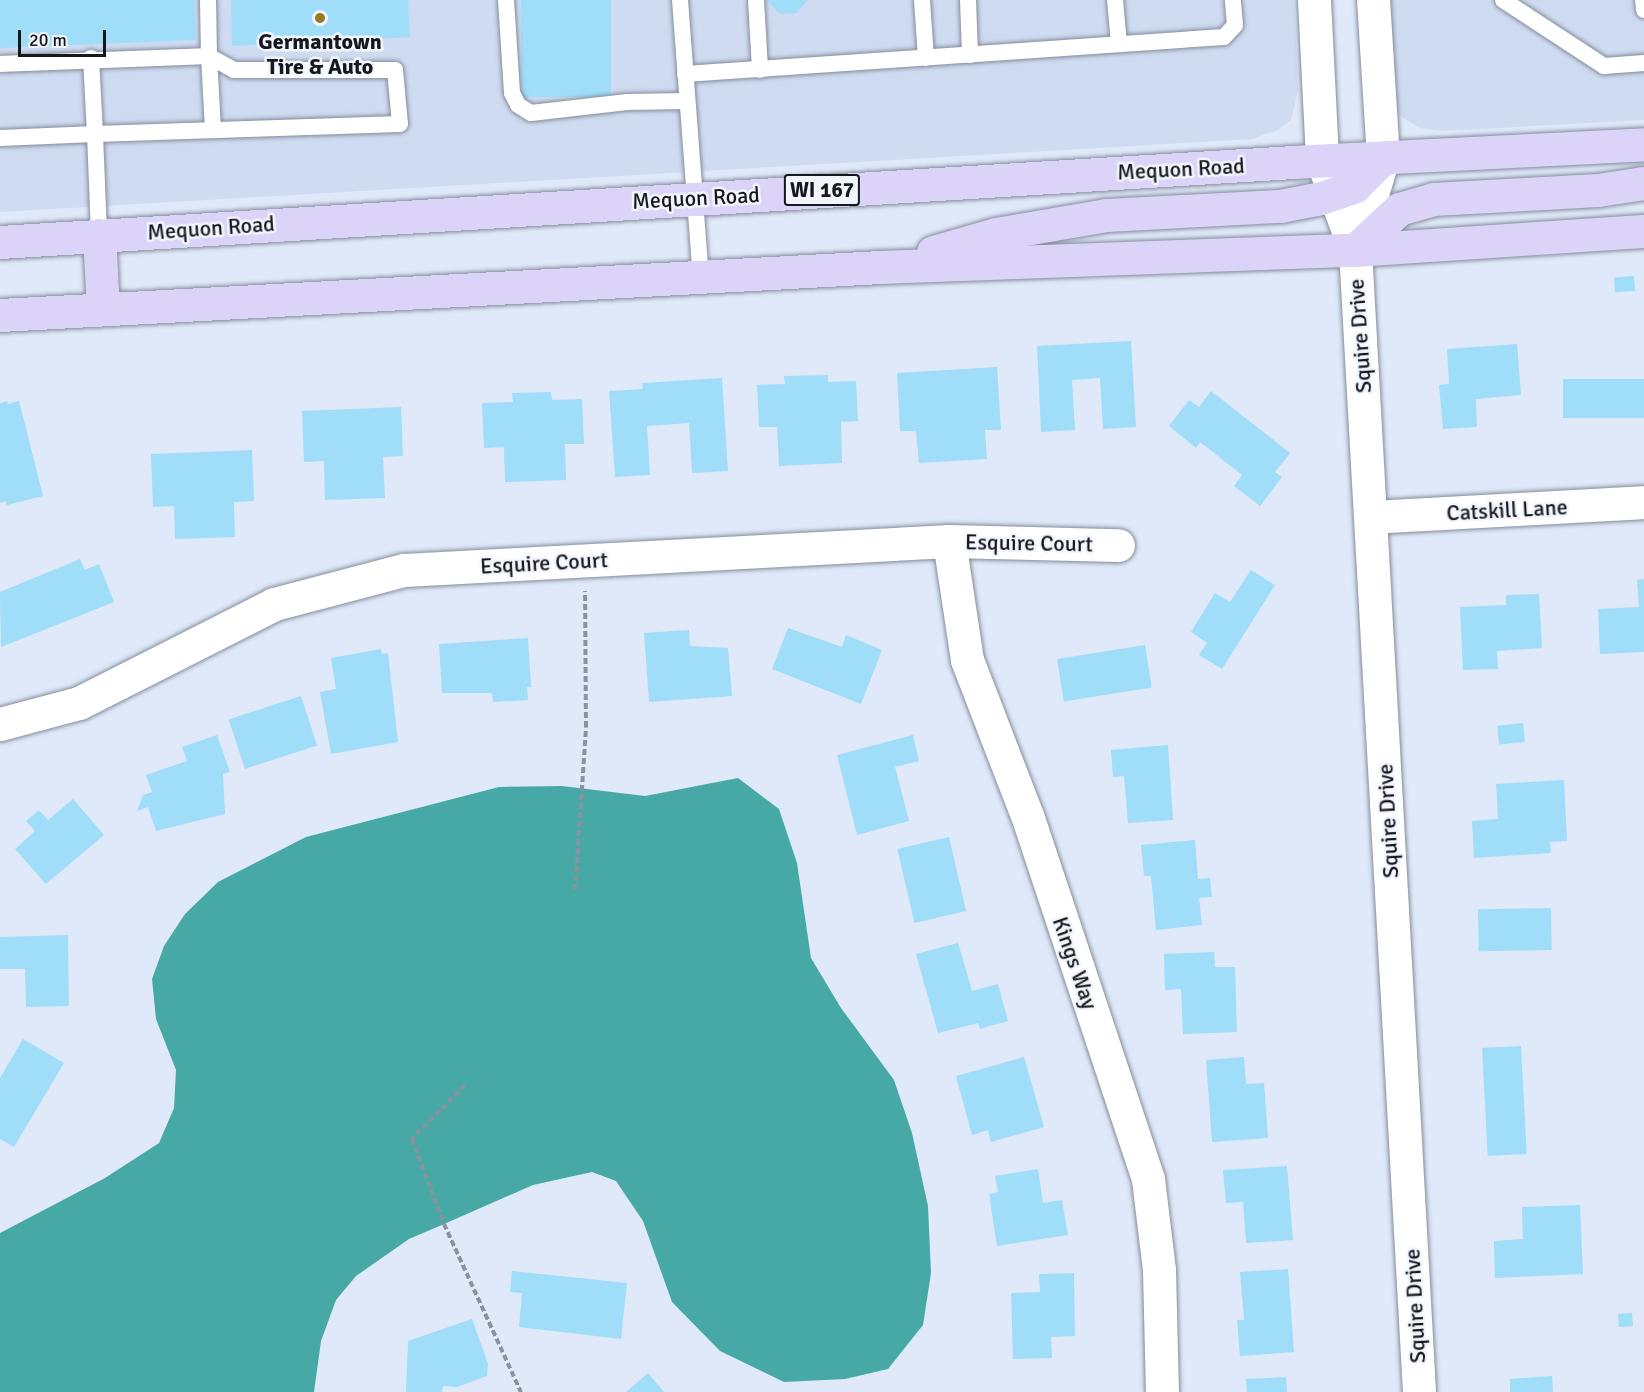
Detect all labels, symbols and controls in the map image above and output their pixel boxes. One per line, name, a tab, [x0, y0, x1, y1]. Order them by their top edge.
marker: Germantown Tire & Auto	[313, 11, 327, 25]
scale bar	[21, 18, 110, 56]
place label: Germantown Tire & Auto	[258, 28, 382, 80]
text: 20 m	[29, 29, 67, 51]
street label: Mequon Road	[1117, 152, 1245, 186]
road number: WI 167	[783, 172, 861, 208]
street label: Mequon Road	[632, 181, 760, 215]
street label: Mequon Road	[146, 210, 276, 246]
street label: Squire Drive	[1343, 278, 1377, 394]
street label: Catskill Lane	[1446, 494, 1568, 526]
street label: Esquire Court	[965, 529, 1093, 557]
street label: Esquire Court	[479, 546, 609, 580]
street label: Squire Drive	[1372, 763, 1404, 879]
street label: Kings Way	[1047, 913, 1103, 1013]
street label: Squire Drive	[1399, 1248, 1431, 1364]

